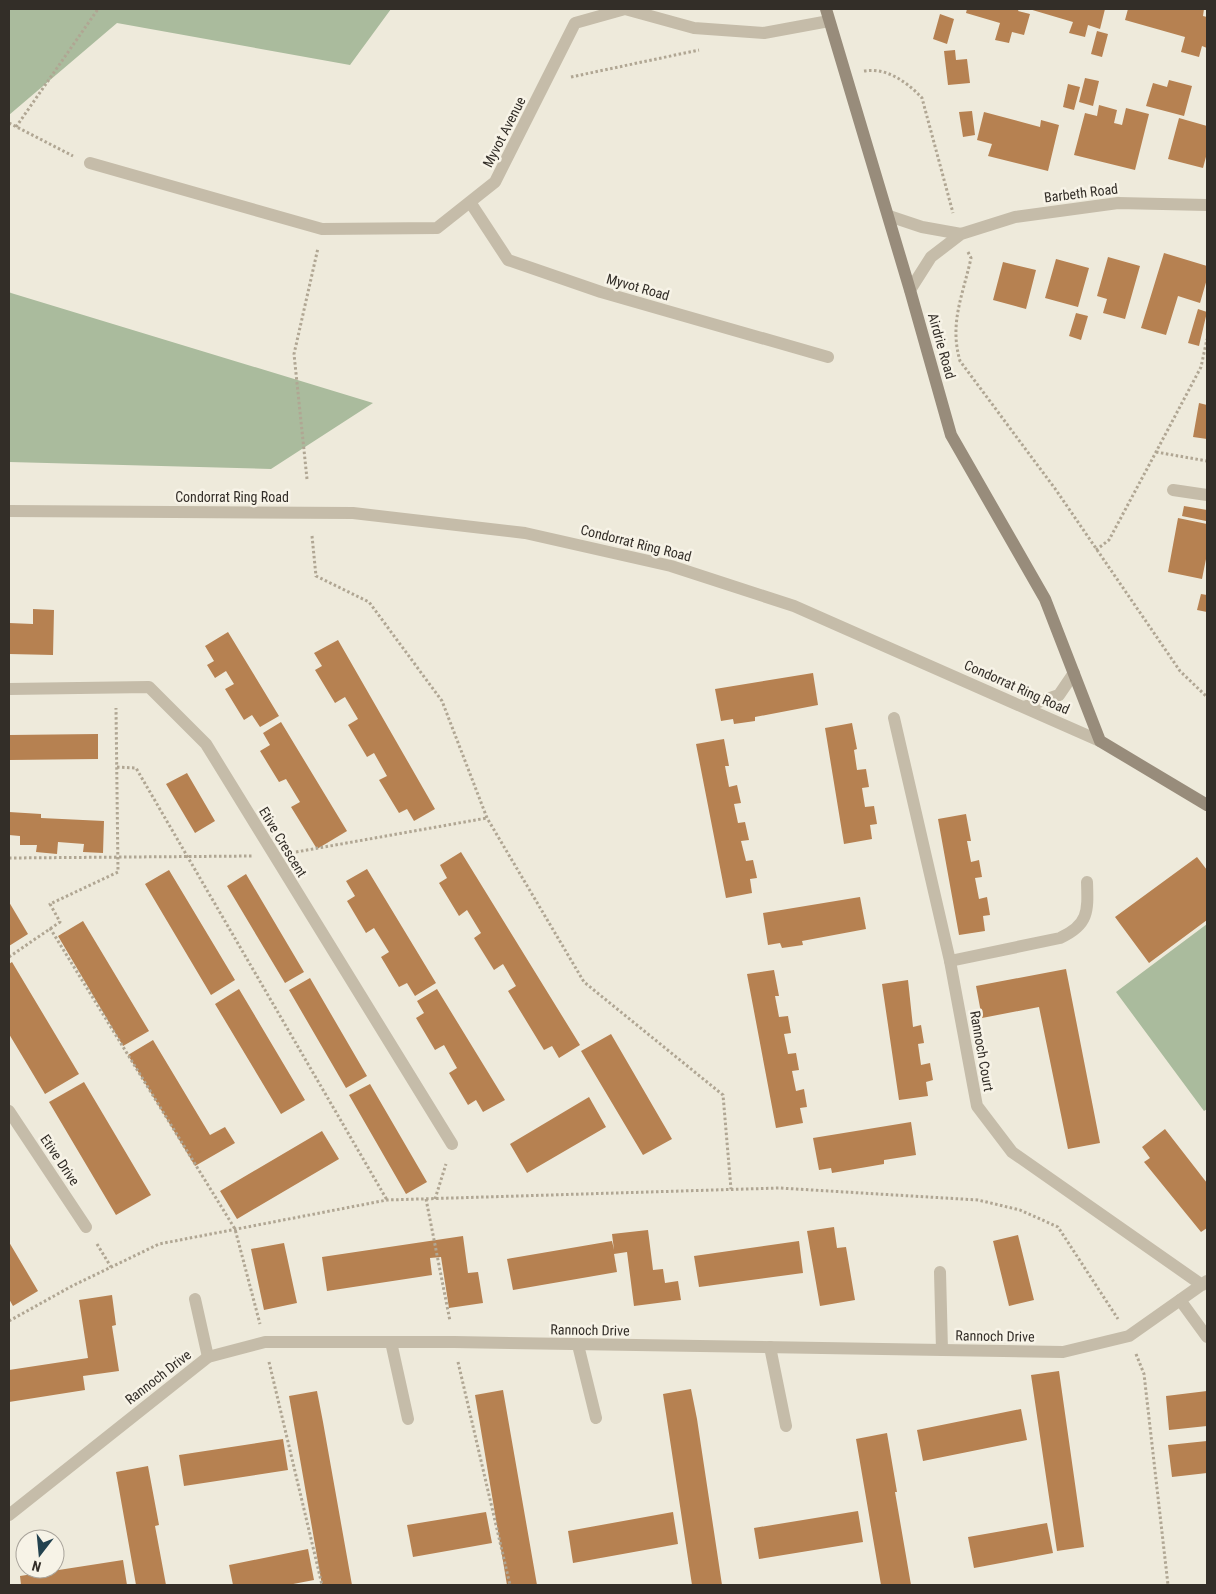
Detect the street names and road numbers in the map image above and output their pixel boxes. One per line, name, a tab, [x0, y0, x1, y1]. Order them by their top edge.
street label: Myvot Avenue	[479, 94, 529, 170]
street label: Barbeth Road	[1043, 181, 1119, 205]
street label: Myvot Road	[605, 270, 671, 304]
street label: Airdrie Road	[925, 311, 959, 381]
street label: Condorrat Ring Road	[175, 489, 289, 505]
street label: Condorrat Ring Road	[579, 521, 693, 565]
street label: Condorrat Ring Road	[962, 657, 1072, 717]
street label: Etive Crescent	[256, 804, 310, 880]
street label: Rannoch Court	[967, 1009, 997, 1093]
street label: Etive Drive	[37, 1132, 83, 1189]
street label: Rannoch Drive	[550, 1321, 630, 1339]
street label: Rannoch Drive	[955, 1327, 1035, 1345]
street label: Rannoch Drive	[122, 1346, 194, 1408]

